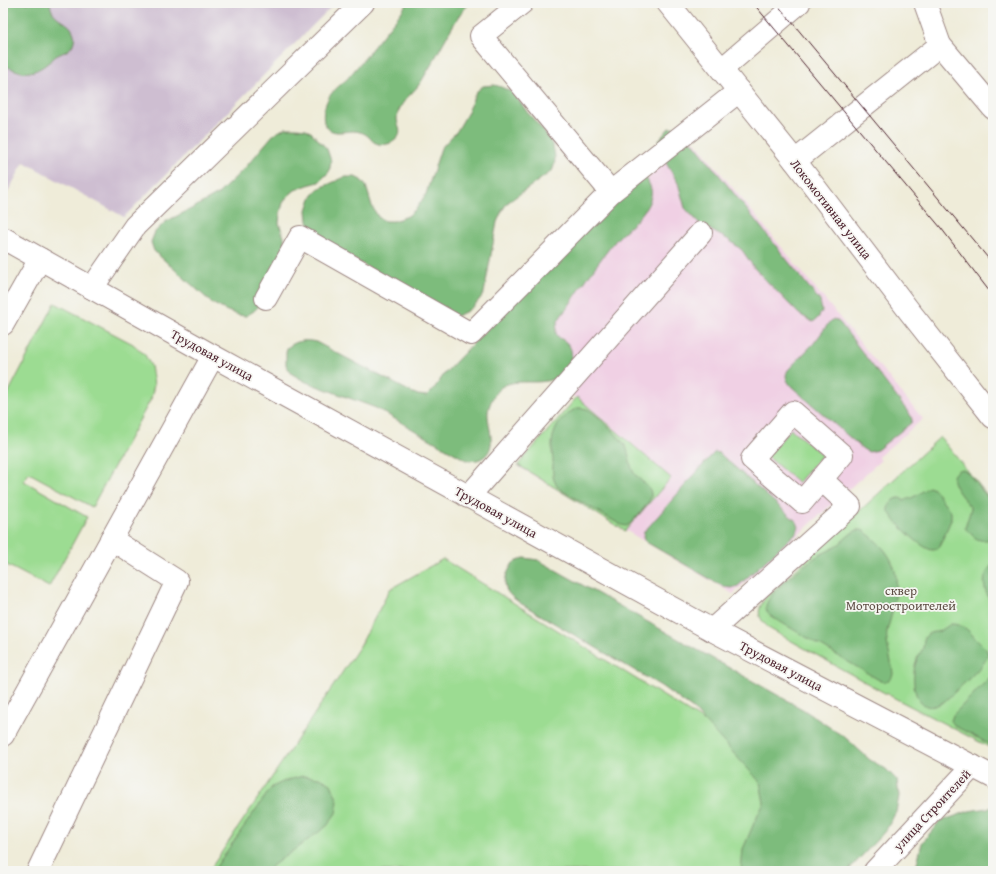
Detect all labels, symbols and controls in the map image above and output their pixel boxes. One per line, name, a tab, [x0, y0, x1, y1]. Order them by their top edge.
street label: Локомотивная улица	[786, 155, 877, 264]
street label: Трудовая улица	[167, 324, 257, 386]
street label: Трудовая улица	[451, 481, 541, 543]
park label: сквер Моторостроителей	[846, 581, 956, 615]
street label: Трудовая улица	[736, 636, 827, 696]
street label: улица Строителей	[888, 765, 975, 856]

